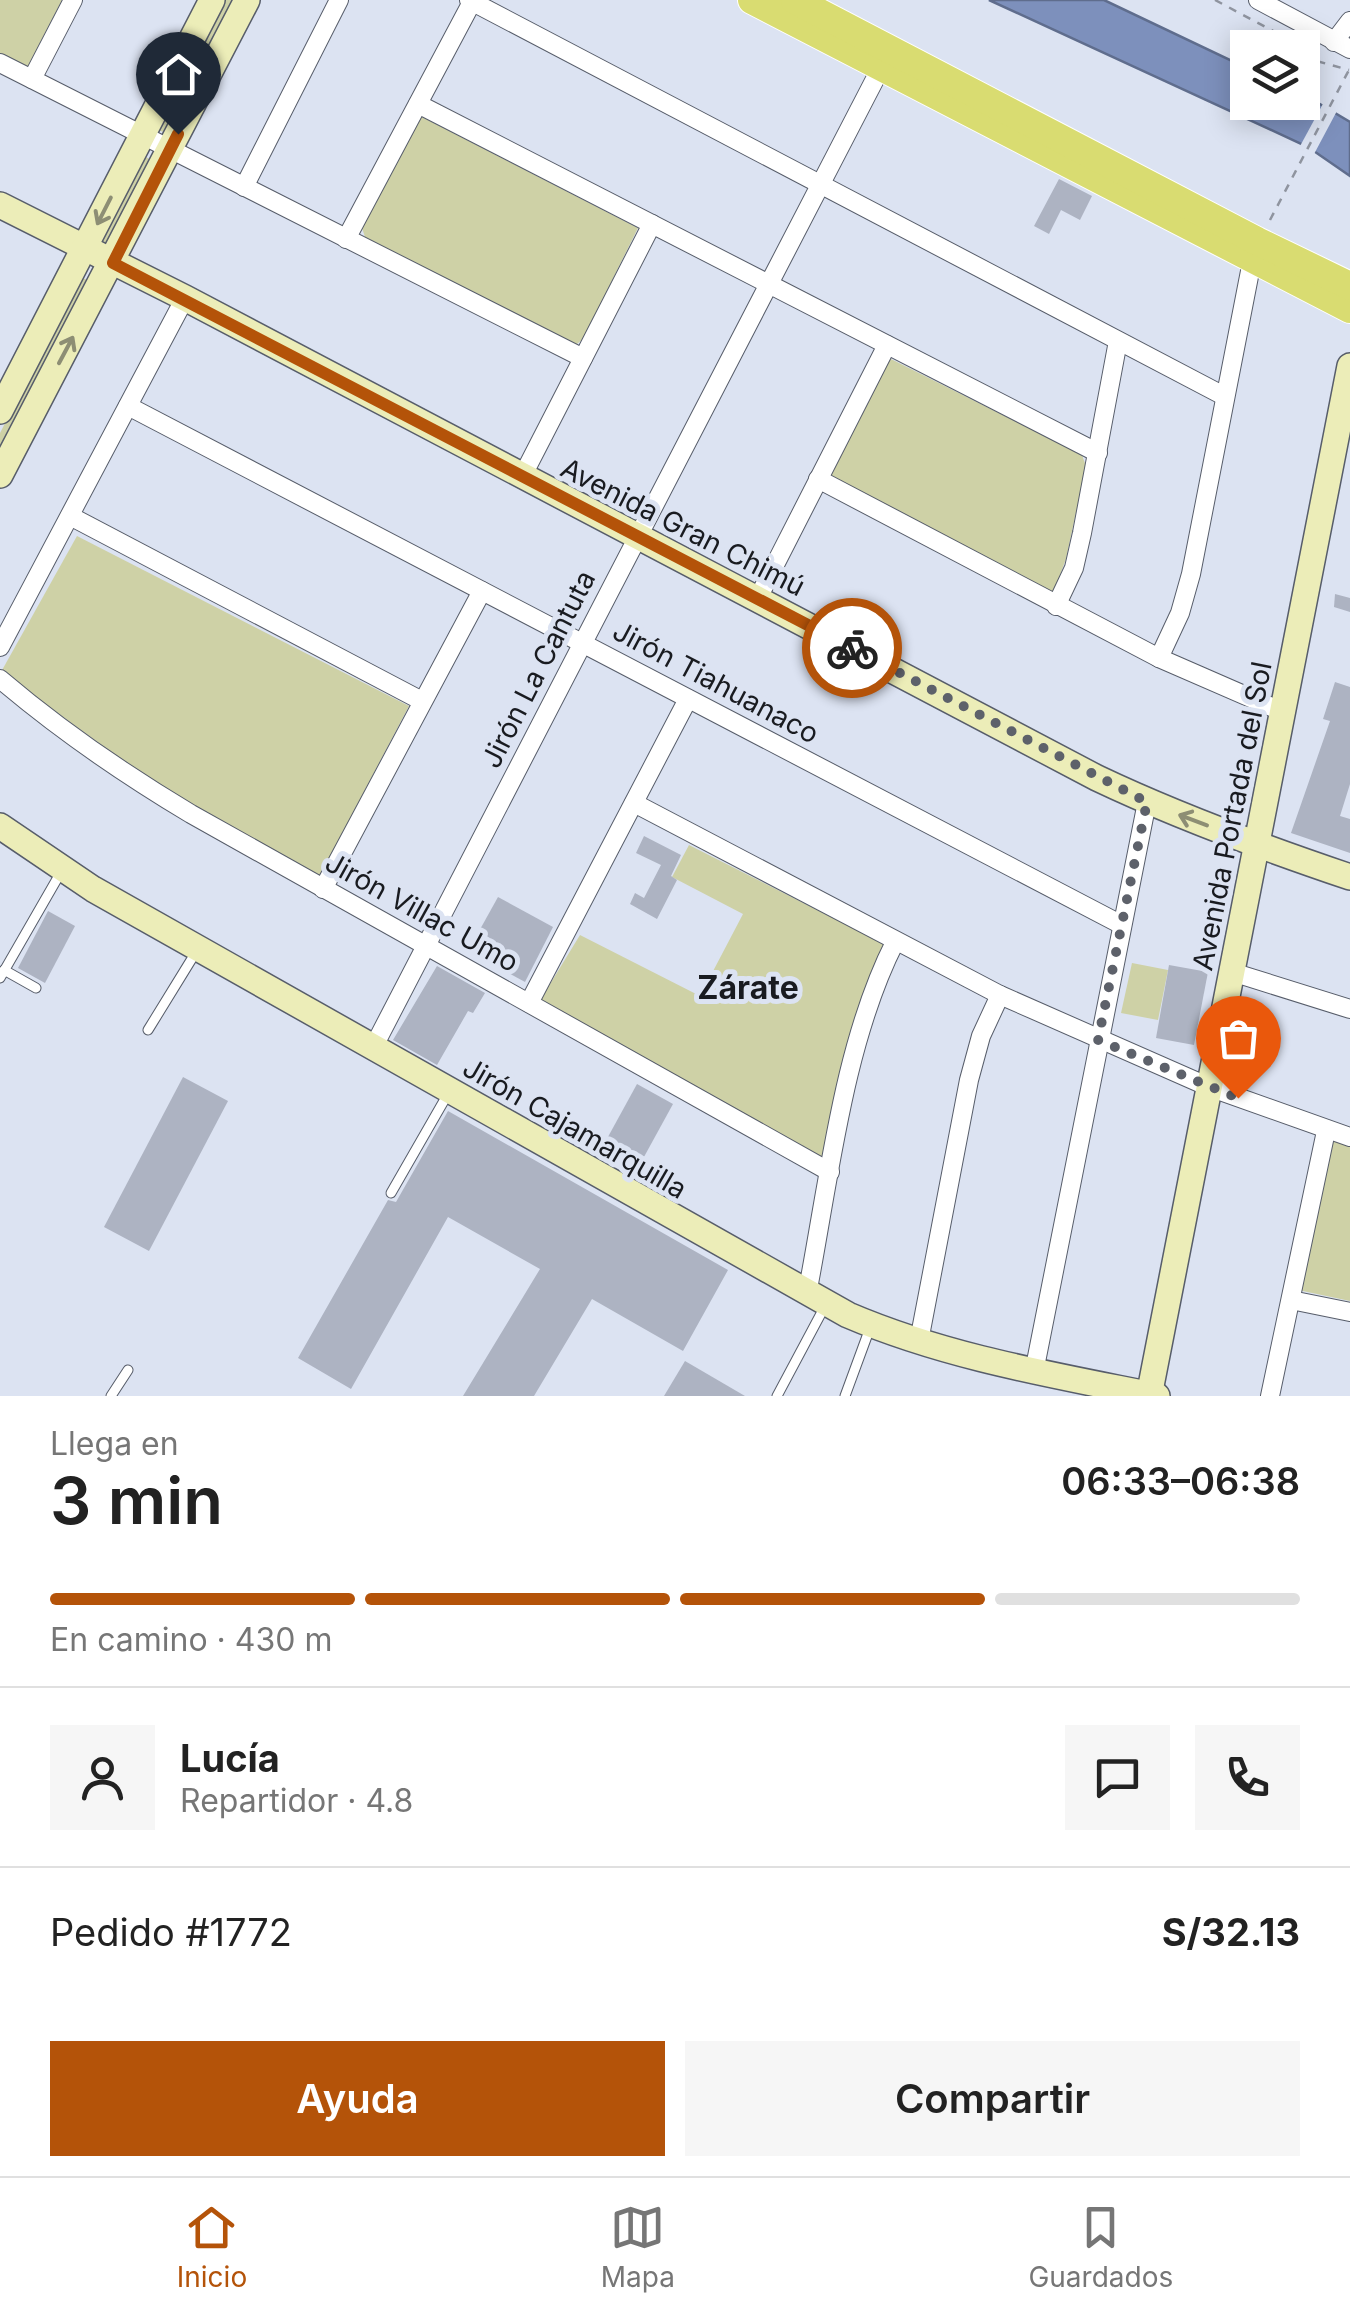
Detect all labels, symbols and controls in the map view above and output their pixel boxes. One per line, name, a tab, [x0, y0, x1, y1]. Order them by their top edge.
map controls	[1230, 30, 1320, 120]
button: layers	[1230, 30, 1320, 120]
pin	[136, 32, 221, 135]
icon: home	[151, 47, 206, 102]
one-way arrow	[93, 195, 112, 225]
one-way arrow	[57, 336, 77, 366]
street label: Avenida Gran Chimú	[555, 451, 811, 603]
street label: Jirón La Cantuta	[474, 565, 602, 773]
courier	[802, 598, 902, 698]
street label: Jirón Tiahuanaco	[607, 613, 825, 751]
icon: bike	[825, 621, 880, 676]
street label: Avenida Portada del Sol	[1185, 659, 1279, 973]
one-way arrow	[1178, 809, 1208, 827]
street label: Jirón Villac Umo	[320, 845, 524, 979]
district label: Zárate	[697, 968, 799, 1007]
pin	[1196, 996, 1281, 1099]
icon: bag	[1211, 1011, 1266, 1066]
street label: Jirón Cajamarquilla	[457, 1050, 693, 1206]
text: Llega en	[50, 1424, 179, 1463]
text: 06:33–06:38	[1061, 1458, 1300, 1504]
text: 3 min	[50, 1461, 223, 1540]
text: En camino · 430 m	[50, 1620, 332, 1659]
button: person	[50, 1725, 155, 1830]
button: chat	[1065, 1725, 1170, 1830]
button: phone	[1195, 1725, 1300, 1830]
text: Lucía	[180, 1735, 280, 1781]
text: Repartidor · 4.8	[180, 1781, 413, 1820]
text: Pedido #1772	[50, 1909, 292, 1955]
text: S/32.13	[1162, 1909, 1300, 1955]
button: Ayuda	[50, 2041, 665, 2156]
button: Compartir	[685, 2041, 1300, 2156]
tab: Inicio	[177, 2200, 247, 2294]
tab: Mapa	[601, 2200, 675, 2294]
tab: Guardados	[1028, 2200, 1173, 2294]

